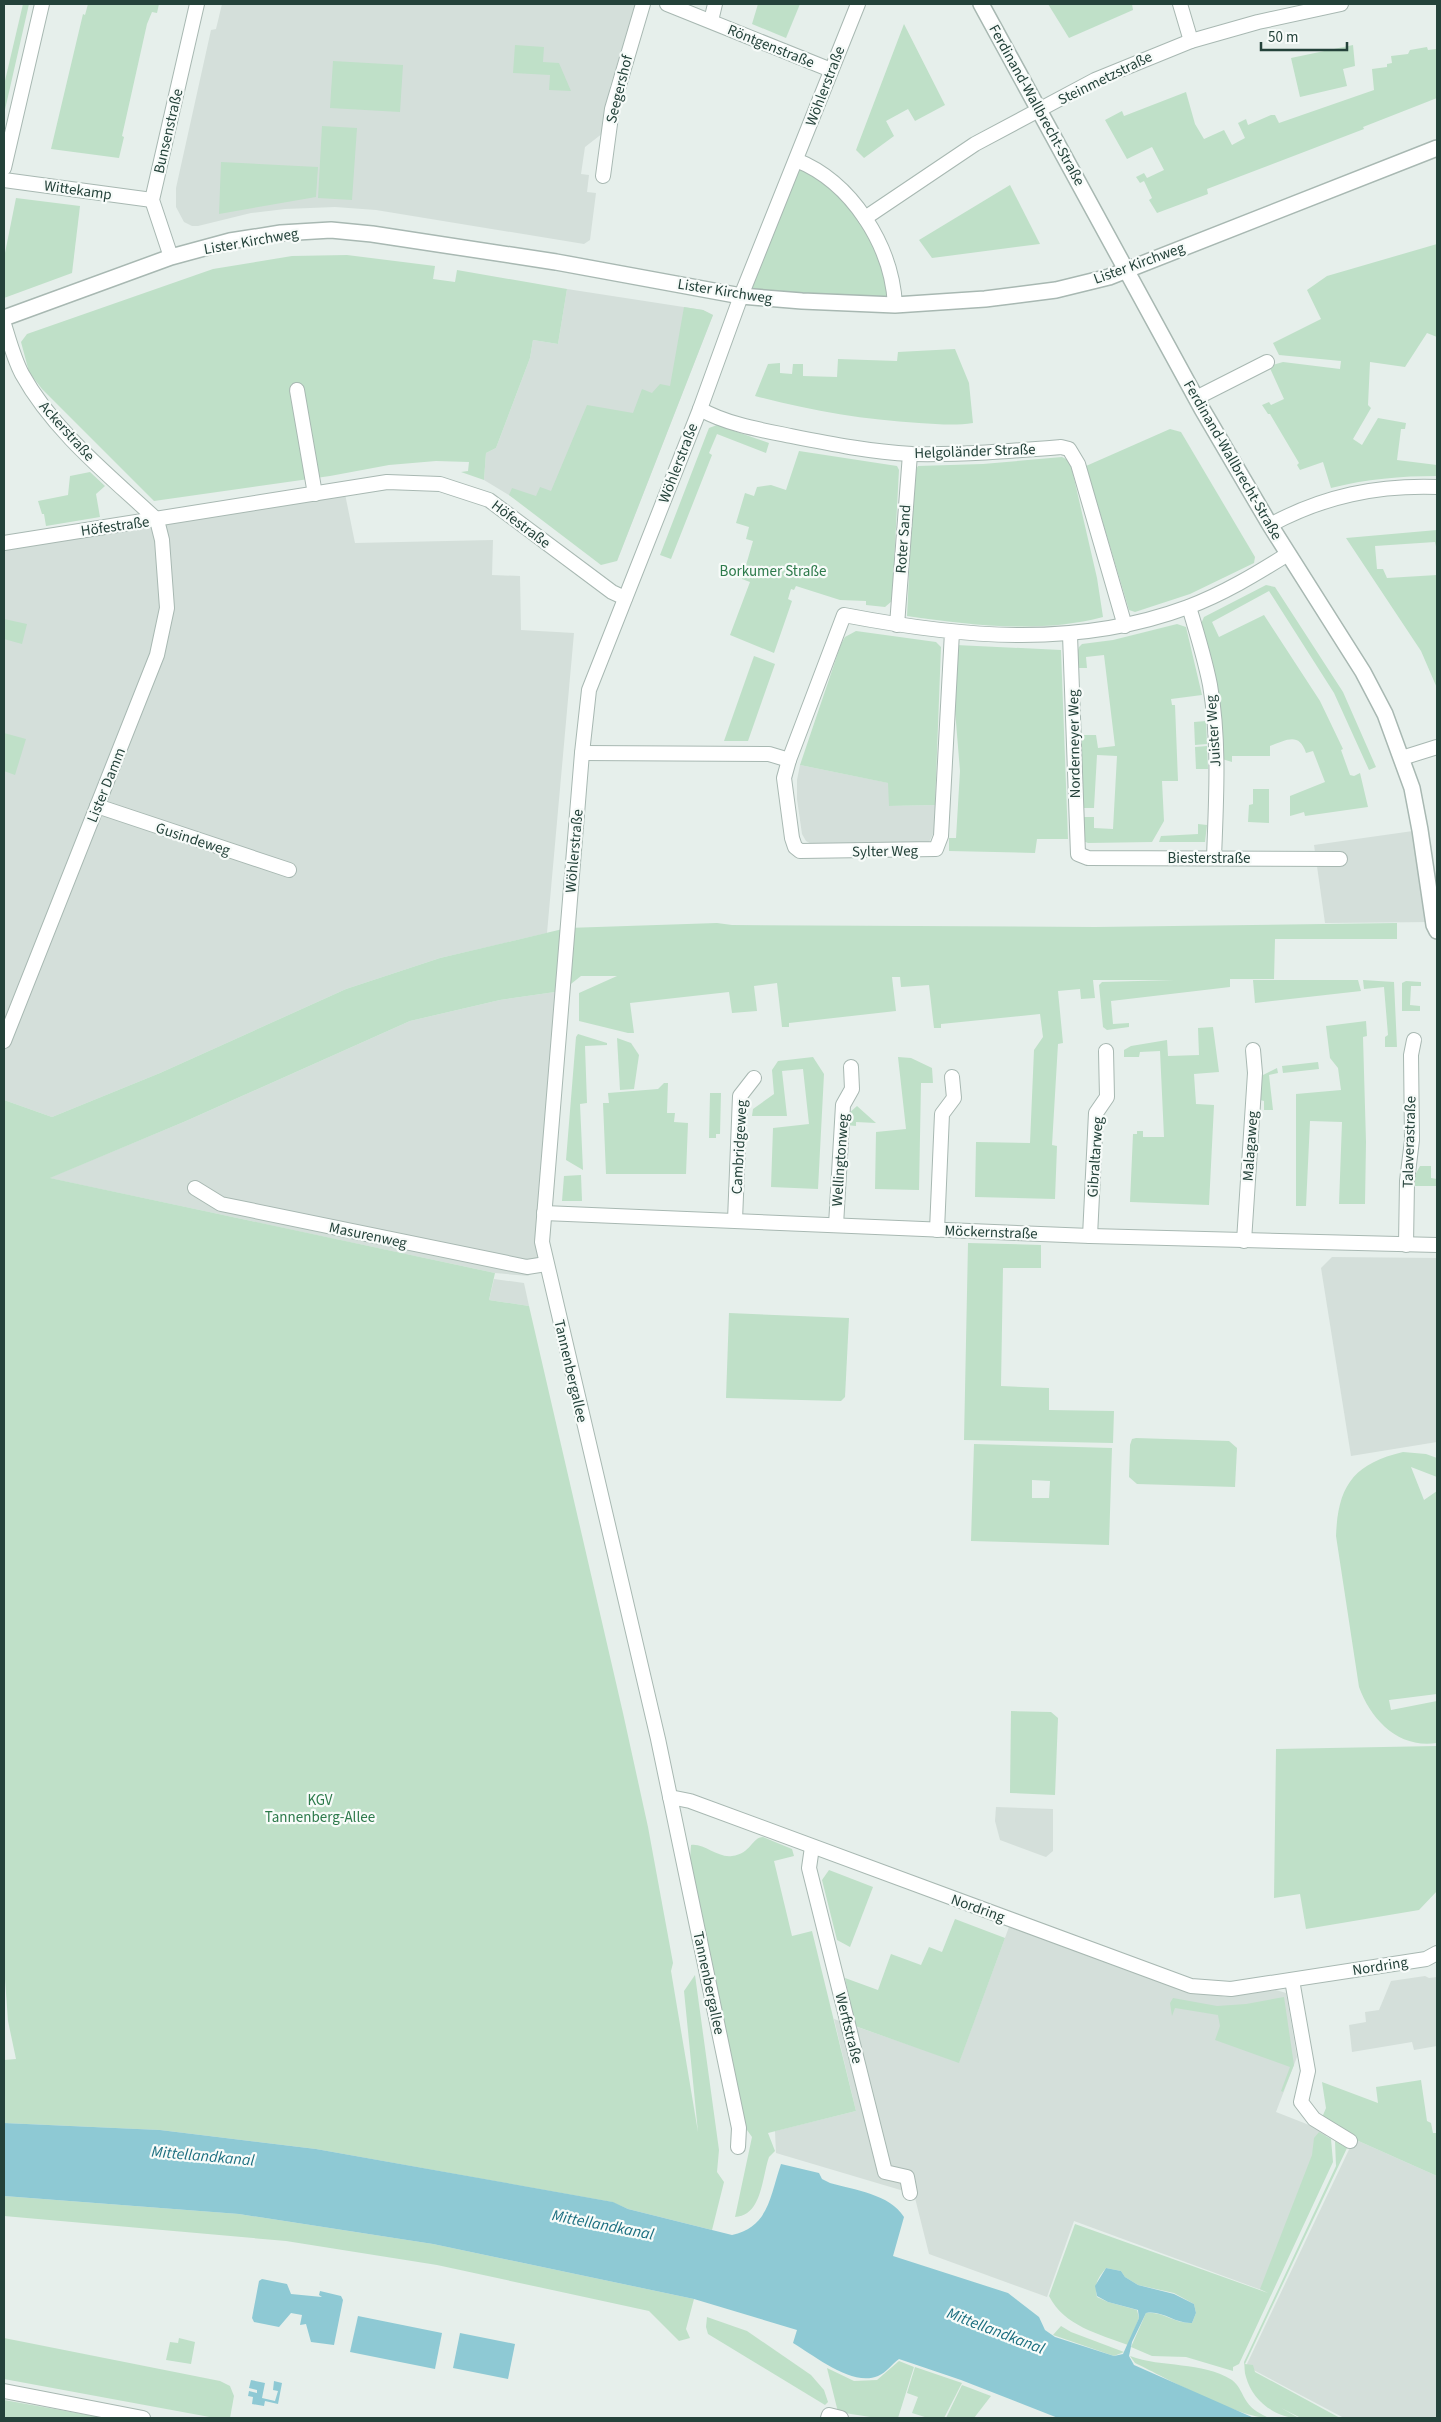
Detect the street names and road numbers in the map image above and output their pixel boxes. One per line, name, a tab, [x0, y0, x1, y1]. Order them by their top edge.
street label: Röntgenstraße	[724, 19, 817, 73]
street label: Ferdinand-Wallbrecht-Straße	[983, 21, 1090, 190]
street label: Wöhlerstraße	[801, 43, 850, 129]
street label: Steinmetzstraße	[1055, 47, 1156, 110]
street label: Seegershof	[601, 52, 638, 125]
street label: Bunsenstraße	[149, 87, 188, 176]
street label: Wittekamp	[43, 175, 113, 206]
street label: Lister Kirchweg	[202, 223, 300, 260]
street label: Lister Kirchweg	[1091, 237, 1188, 290]
street label: Lister Kirchweg	[676, 274, 774, 309]
street label: Ferdinand-Wallbrecht-Straße	[1178, 376, 1287, 544]
street label: Ackerstraße	[34, 397, 99, 466]
street label: Wöhlerstraße	[654, 420, 703, 506]
street label: Helgoländer Straße	[914, 439, 1036, 464]
street label: Höfestraße	[487, 495, 555, 554]
street label: Roter Sand	[891, 504, 916, 574]
street label: Höfestraße	[79, 511, 151, 542]
street label: Norderneyer Weg	[1063, 689, 1086, 799]
street label: Juister Weg	[1200, 694, 1226, 768]
street label: Lister Damm	[82, 745, 131, 826]
street label: Wöhlerstraße	[560, 808, 589, 894]
street label: Gusindeweg	[153, 818, 233, 861]
street label: Sylter Weg	[852, 840, 919, 863]
street label: Biesterstraße	[1168, 848, 1250, 869]
street label: Talaverastraße	[1397, 1096, 1422, 1188]
street label: Cambridgeweg	[727, 1099, 752, 1195]
street label: Malagaweg	[1238, 1110, 1263, 1182]
street label: Wellingtonweg	[827, 1112, 854, 1207]
street label: Gibraltarweg	[1082, 1116, 1109, 1198]
street label: Masurenweg	[327, 1217, 409, 1254]
street label: Möckernstraße	[944, 1220, 1038, 1245]
street label: Tannenbergallee	[548, 1318, 593, 1425]
street label: Nordring	[948, 1889, 1008, 1928]
street label: Tannenbergallee	[687, 1930, 730, 2037]
street label: Nordring	[1351, 1952, 1410, 1981]
street label: Werftstraße	[830, 1990, 868, 2066]

